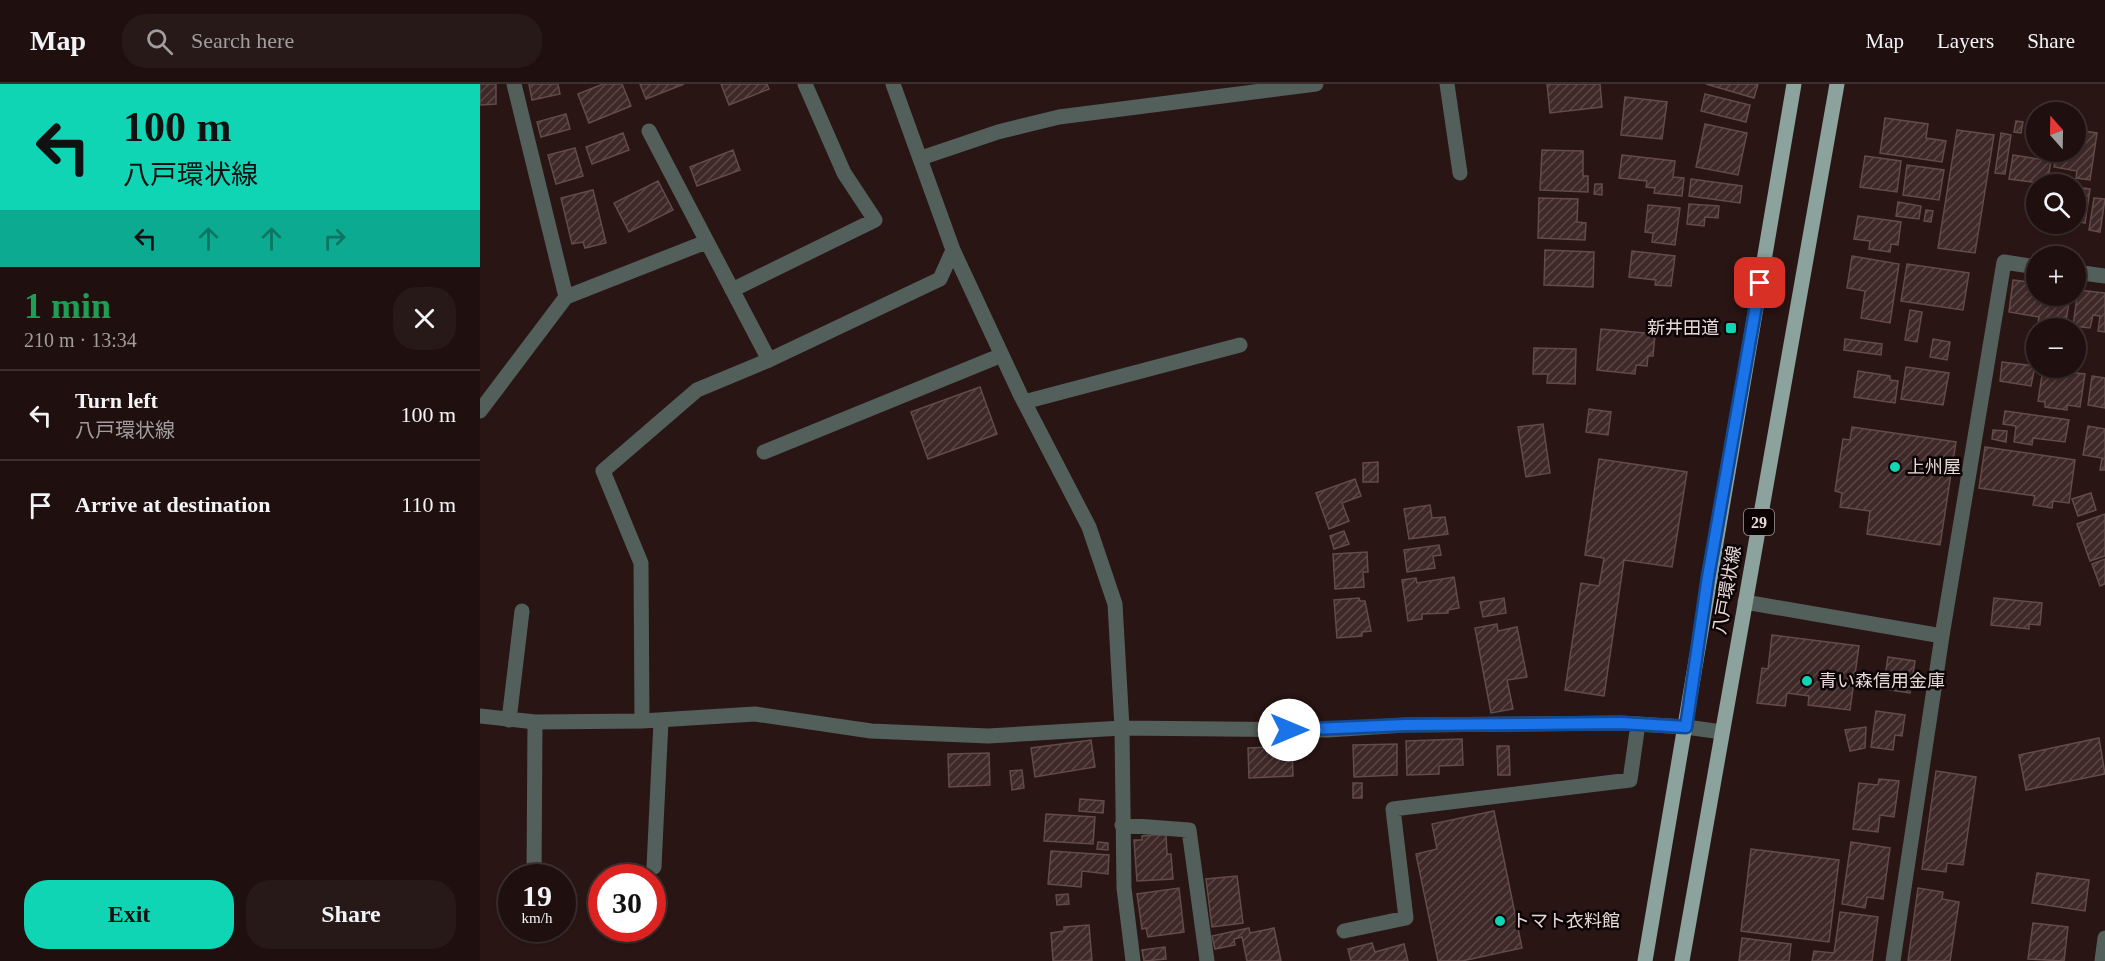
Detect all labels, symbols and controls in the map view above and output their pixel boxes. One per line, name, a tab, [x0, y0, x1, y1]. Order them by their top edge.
search box	[122, 14, 542, 68]
text: Map	[30, 25, 86, 56]
icon: search	[143, 25, 176, 58]
text: Search here	[191, 28, 294, 53]
text: Map	[1866, 29, 1904, 53]
text: Layers	[1937, 29, 1994, 53]
text: Share	[2027, 29, 2075, 53]
north arrow	[2026, 102, 2086, 162]
map controls	[2026, 102, 2086, 378]
text: 100 m	[123, 104, 232, 150]
icon: left	[24, 108, 102, 186]
text: 八戸環状線	[123, 160, 258, 190]
button: search	[2026, 174, 2086, 234]
icon: left	[129, 222, 162, 255]
icon: ahead	[192, 222, 225, 255]
icon: ahead	[255, 222, 288, 255]
icon: right	[318, 222, 351, 255]
button: +	[2026, 246, 2086, 306]
pin	[1734, 257, 1785, 308]
icon: arrive	[1743, 266, 1776, 299]
text: 1 min	[24, 286, 111, 326]
button: close	[393, 287, 456, 350]
place label: 新井田道	[1647, 318, 1719, 338]
button: −	[2026, 318, 2086, 378]
marker: 新井田道	[1724, 321, 1738, 335]
text: 210 m · 13:34	[24, 329, 137, 351]
text: Turn left	[75, 388, 158, 413]
icon: left	[24, 399, 57, 432]
text: 100 m	[400, 402, 456, 427]
text: 八戸環状線	[75, 419, 175, 441]
place label: 上州屋	[1907, 457, 1961, 477]
marker: 上州屋	[1888, 460, 1902, 474]
icon: arrive	[24, 489, 57, 522]
text: Arrive at destination	[75, 492, 271, 517]
text: 110 m	[401, 492, 456, 517]
road number: 29	[1744, 509, 1774, 535]
street label: 八戸環状線	[1709, 544, 1745, 636]
place label: 青い森信用金庫	[1819, 671, 1945, 691]
marker: 青い森信用金庫	[1800, 674, 1814, 688]
position arrow	[1257, 698, 1321, 762]
speed limit sign: 30	[588, 864, 666, 942]
text: 19	[522, 879, 552, 912]
button: Exit	[24, 880, 234, 949]
button: Share	[246, 880, 456, 949]
text: km/h	[522, 910, 552, 926]
place label: トマト衣料館	[1512, 911, 1620, 931]
marker: トマト衣料館	[1493, 914, 1507, 928]

